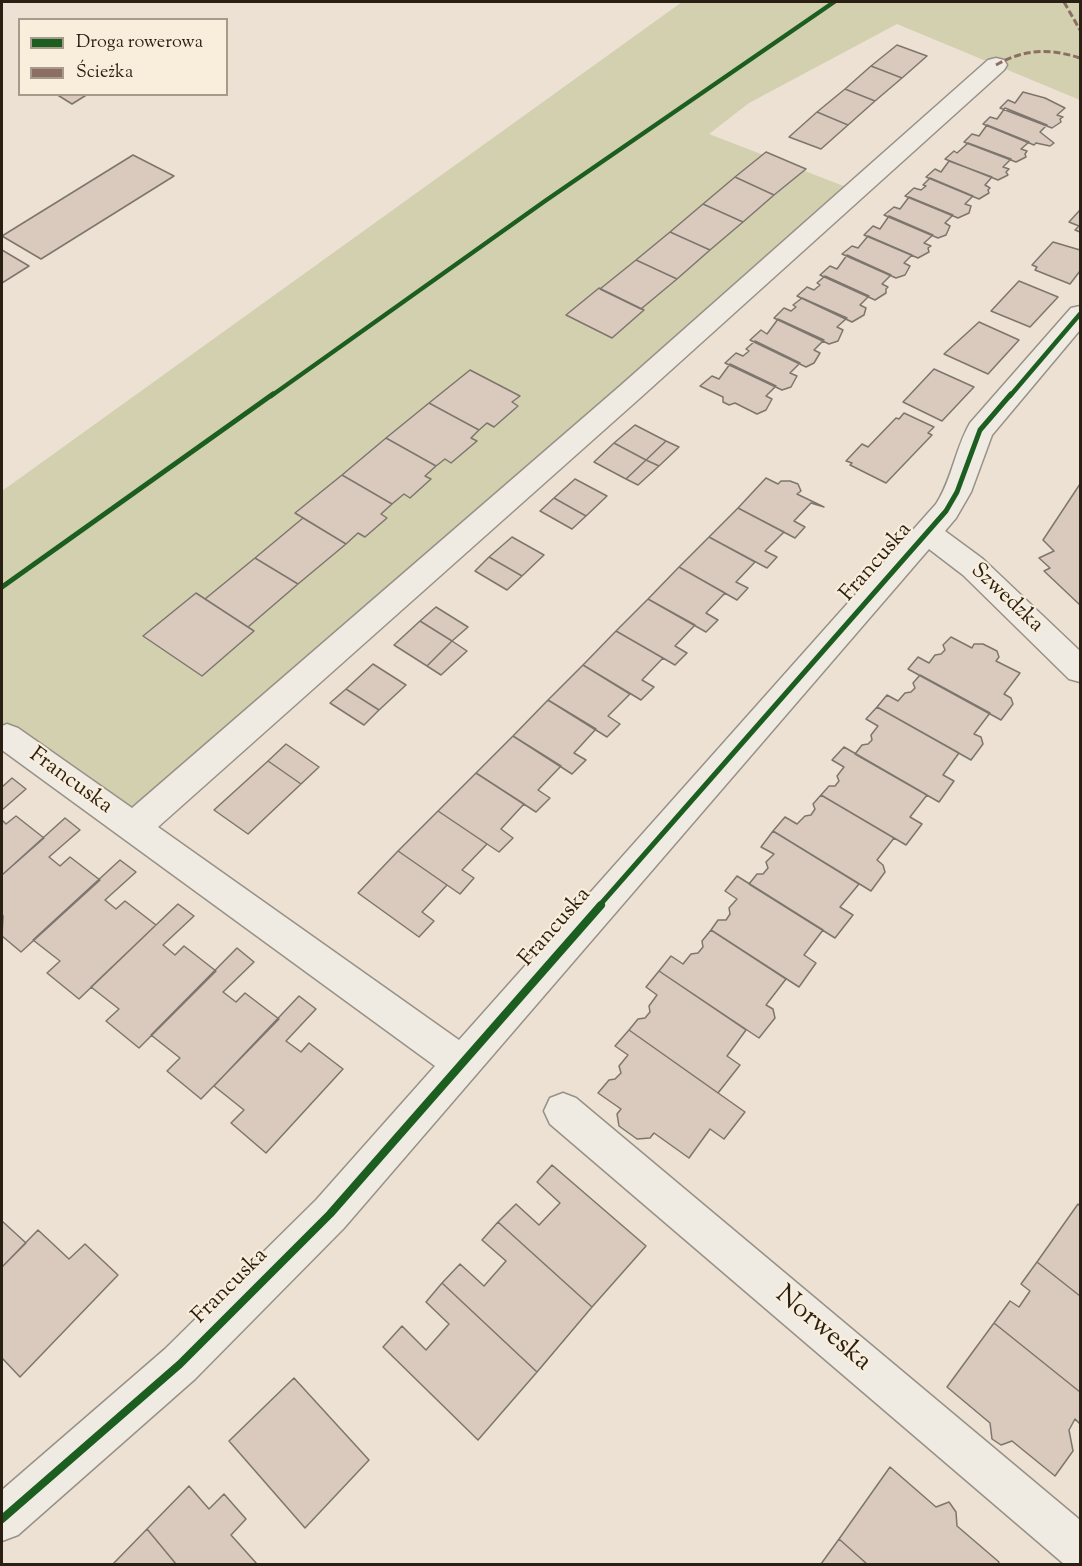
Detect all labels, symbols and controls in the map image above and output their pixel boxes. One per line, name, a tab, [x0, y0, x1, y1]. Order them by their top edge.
legend	[18, 18, 228, 96]
text: Droga rowerowa	[76, 30, 203, 56]
text: Ścieżka	[76, 60, 133, 86]
street label: Francuska	[835, 518, 919, 608]
street label: Szwedzka	[964, 559, 1048, 639]
street label: Francuska	[23, 743, 117, 821]
street label: Francuska	[514, 883, 598, 973]
street label: Francuska	[188, 1244, 274, 1330]
street label: Norweska	[767, 1280, 877, 1380]

